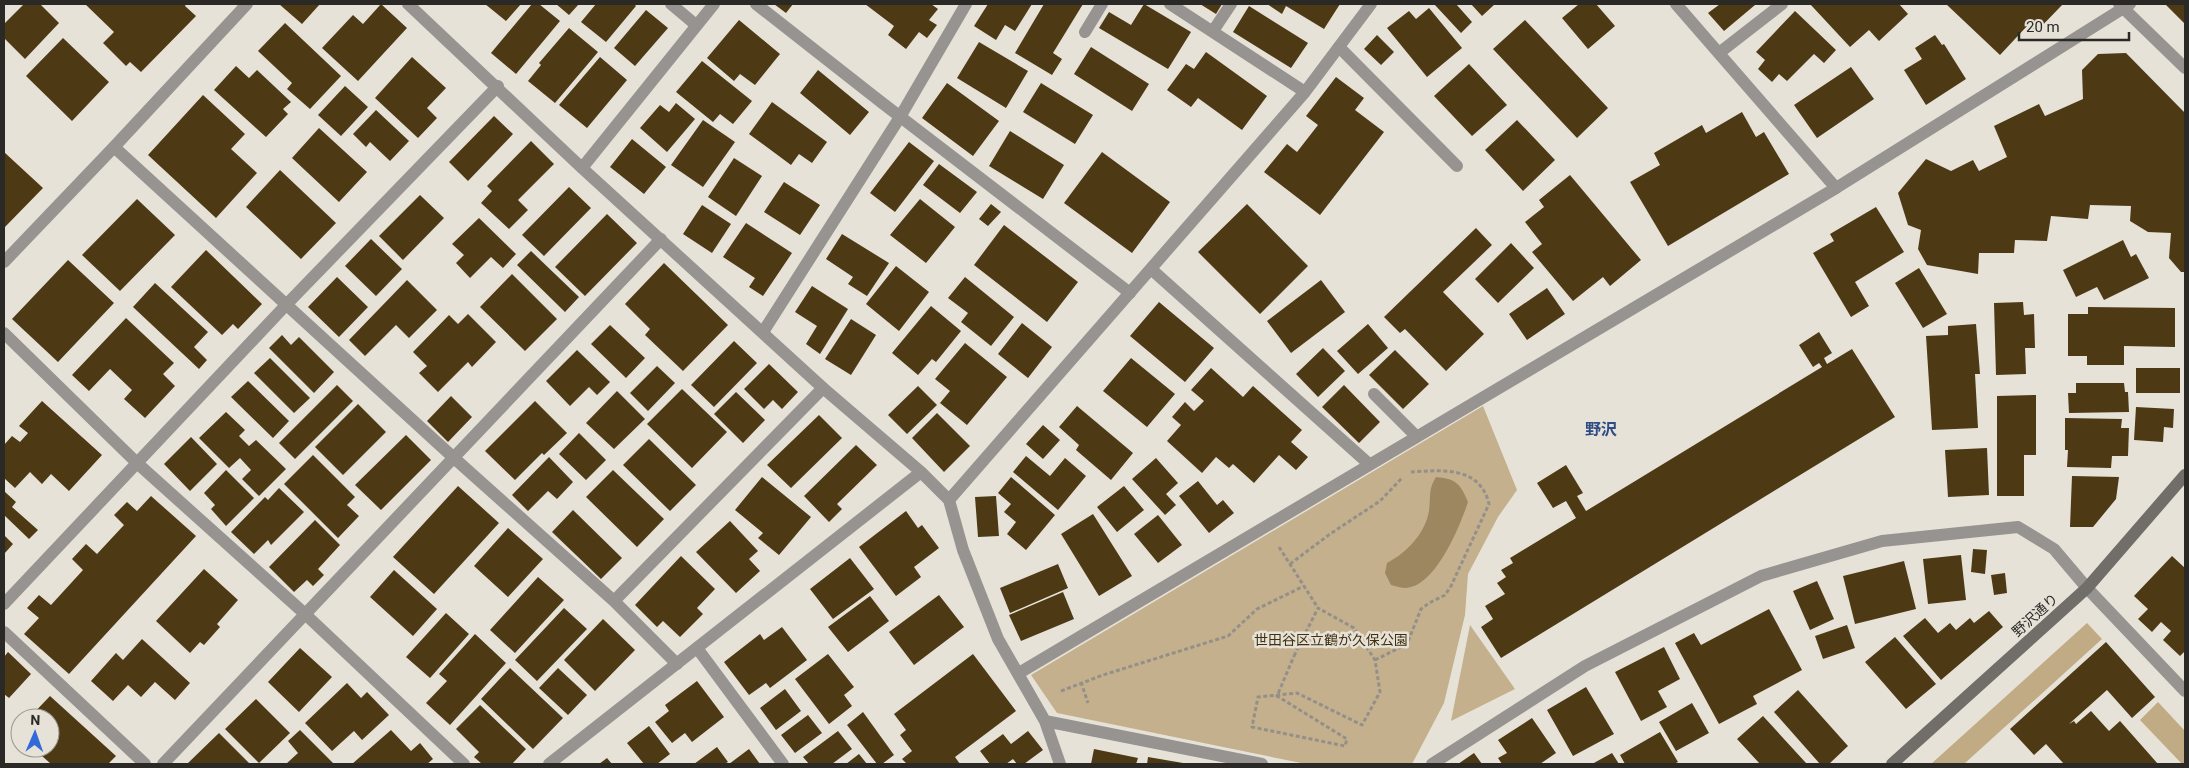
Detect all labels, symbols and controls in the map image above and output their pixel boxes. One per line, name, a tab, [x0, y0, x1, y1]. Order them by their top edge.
scale bar	[2019, 10, 2129, 42]
text: 20 m	[2026, 18, 2060, 36]
district label: 野沢	[1585, 420, 1617, 439]
street label: 野沢通り	[2009, 590, 2061, 640]
park label: 世田谷区立鶴が久保公園	[1254, 632, 1408, 648]
north arrow	[10, 708, 60, 758]
text: N	[30, 712, 41, 728]

